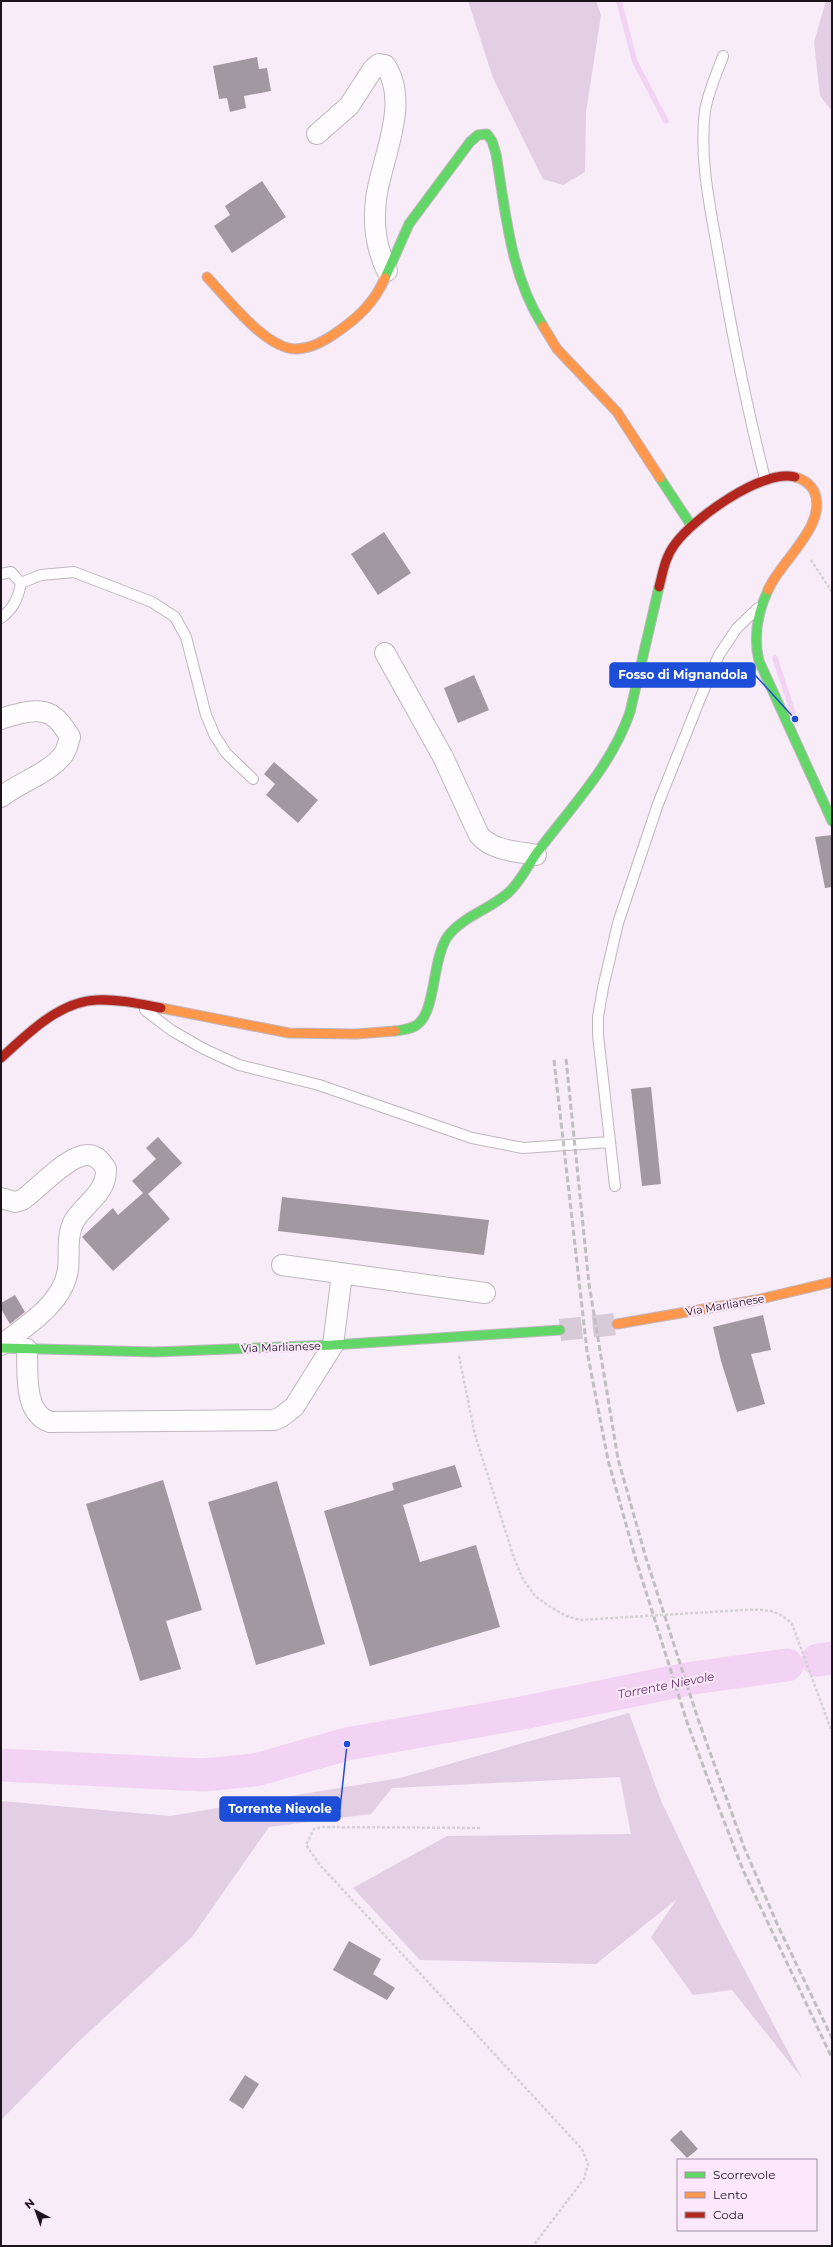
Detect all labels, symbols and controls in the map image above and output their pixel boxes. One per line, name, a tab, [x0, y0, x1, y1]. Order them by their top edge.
callout: Fosso di Mignandola	[610, 663, 755, 687]
text: Fosso di Mignandola	[618, 667, 748, 682]
street label: Via Marlianese	[685, 1291, 766, 1319]
street label: Via Marlianese	[241, 1339, 321, 1355]
water label: Torrente Nievole	[616, 1668, 716, 1702]
callout: Torrente Nievole	[220, 1797, 340, 1821]
text: Torrente Nievole	[228, 1801, 332, 1816]
legend	[677, 2159, 817, 2231]
text: Scorrevole	[713, 2167, 775, 2182]
text: Lento	[713, 2187, 748, 2202]
north arrow	[16, 2191, 56, 2231]
text: N	[21, 2195, 37, 2212]
text: Coda	[713, 2207, 744, 2222]

